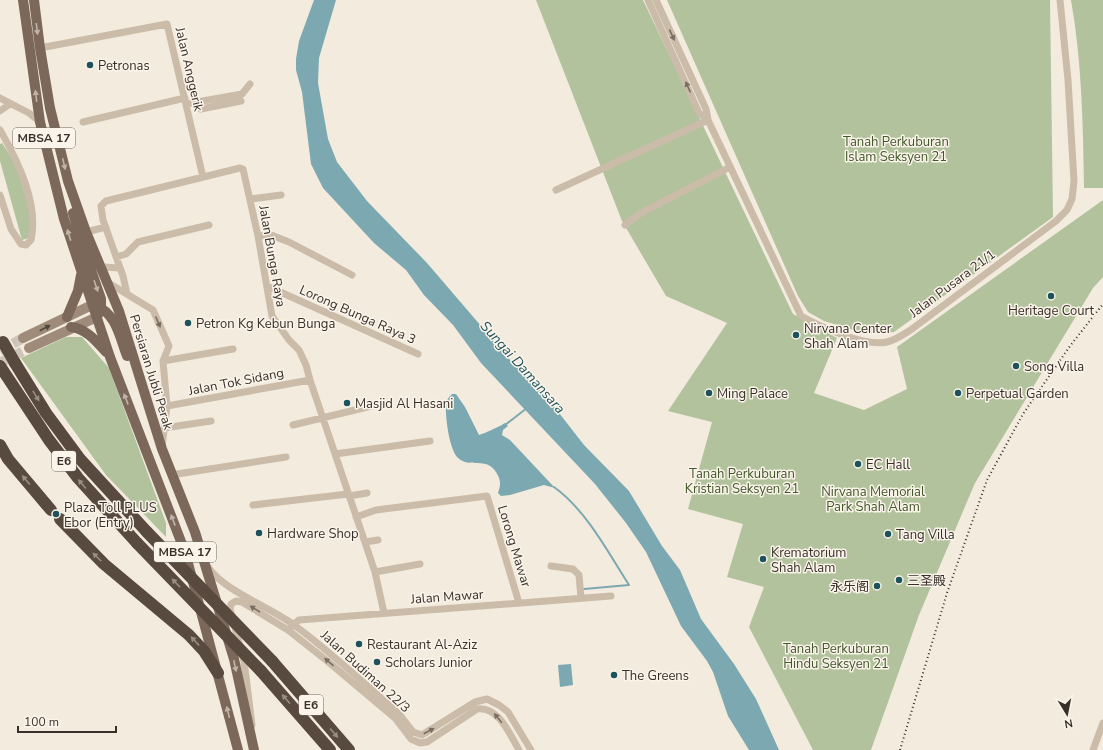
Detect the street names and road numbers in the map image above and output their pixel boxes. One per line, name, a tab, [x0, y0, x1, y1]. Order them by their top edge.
street label: Jalan Anggerik	[170, 24, 208, 114]
road number: MBSA 17	[13, 128, 75, 148]
street label: Jalan Bunga Raya	[254, 203, 290, 308]
street label: Jalan Pusara 21/1	[905, 246, 999, 323]
street label: Lorong Bunga Raya 3	[296, 281, 419, 349]
street label: Persiaran Jubli Perak	[125, 312, 177, 433]
street label: Jalan Tok Sidang	[186, 364, 285, 400]
road number: E6	[52, 451, 76, 471]
street label: Lorong Mawar	[493, 503, 535, 590]
road number: MBSA 17	[154, 542, 216, 562]
street label: Jalan Mawar	[409, 585, 484, 609]
street label: Jalan Budiman 22/3	[316, 626, 414, 717]
road number: E6	[299, 695, 323, 715]

